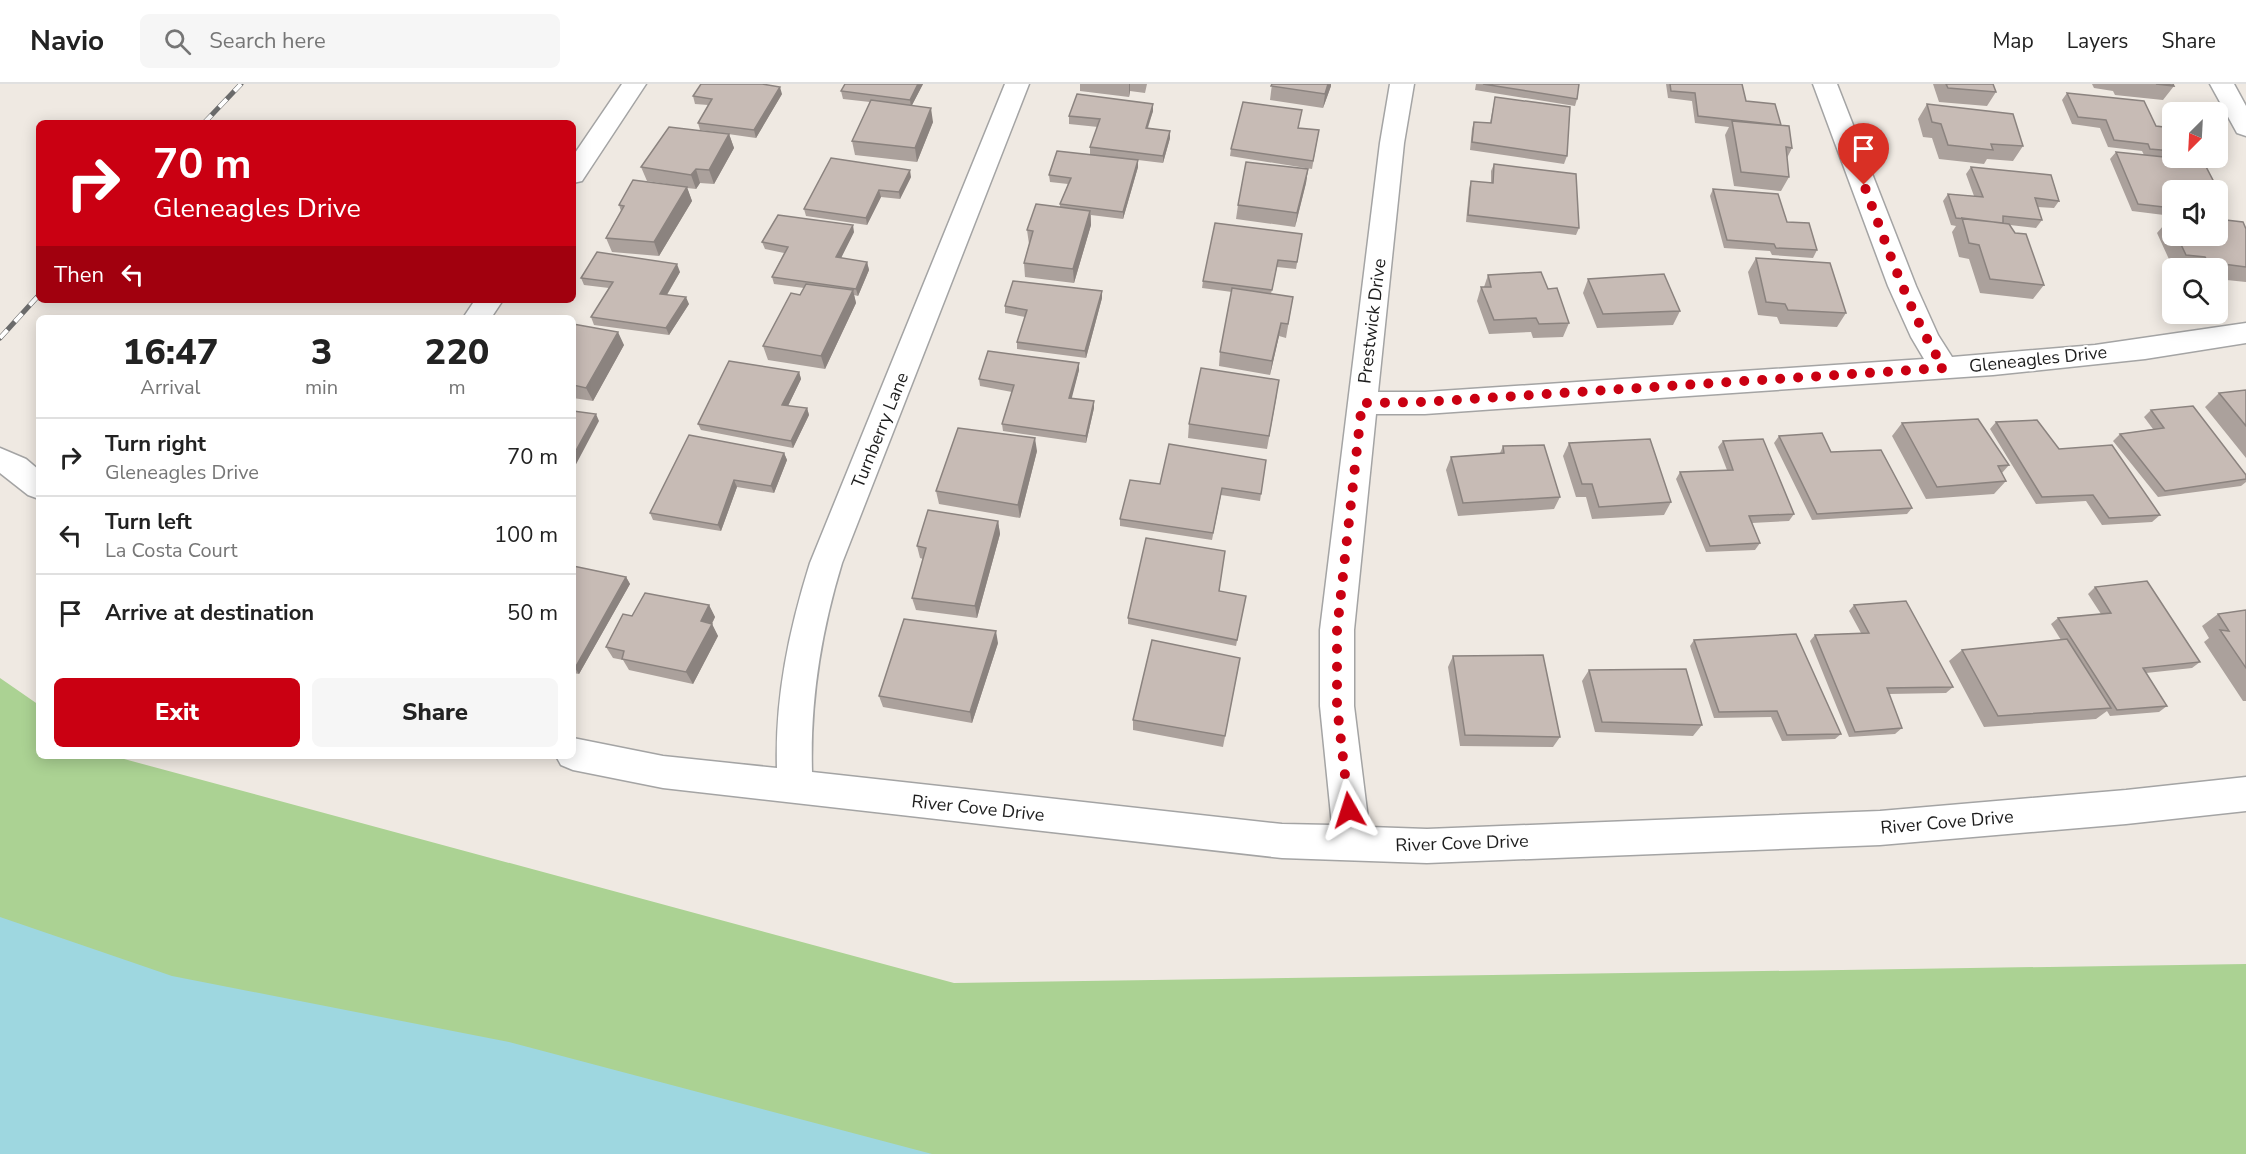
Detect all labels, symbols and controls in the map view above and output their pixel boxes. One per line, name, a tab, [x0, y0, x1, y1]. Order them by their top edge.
search box	[140, 14, 560, 68]
text: Navio	[30, 22, 104, 60]
icon: search	[161, 25, 194, 58]
text: Search here	[209, 26, 326, 56]
text: Map	[1992, 27, 2034, 55]
text: Layers	[2067, 27, 2128, 55]
text: Share	[2161, 27, 2216, 55]
north arrow	[2162, 102, 2228, 168]
map controls	[2162, 102, 2228, 324]
pin	[1838, 123, 1889, 185]
icon: arrive	[1847, 132, 1880, 165]
text: 70 m	[153, 136, 252, 193]
icon: right	[54, 144, 132, 222]
button: sound	[2162, 180, 2228, 246]
text: Gleneagles Drive	[153, 190, 361, 227]
street label: Prestwick Drive	[1352, 257, 1392, 385]
icon: left	[116, 258, 149, 291]
button: search	[2162, 258, 2228, 324]
text: Then	[54, 260, 104, 290]
text: 16:47	[123, 328, 218, 377]
text: 3	[311, 328, 332, 377]
text: 220	[425, 328, 489, 377]
street label: Gleneagles Drive	[1968, 340, 2108, 378]
street label: Turnberry Lane	[846, 369, 914, 491]
text: Arrival	[140, 374, 201, 401]
text: min	[305, 374, 338, 401]
text: m	[448, 374, 466, 401]
text: Turn right	[105, 429, 206, 459]
icon: right	[54, 441, 87, 474]
text: 70 m	[507, 442, 558, 472]
text: Gleneagles Drive	[105, 459, 259, 486]
text: Turn left	[105, 507, 192, 537]
icon: left	[54, 519, 87, 552]
text: 100 m	[494, 520, 558, 550]
text: La Costa Court	[105, 537, 238, 564]
icon: arrive	[54, 597, 87, 630]
text: Arrive at destination	[105, 598, 314, 628]
text: 50 m	[507, 598, 558, 628]
button: Exit	[54, 678, 300, 747]
button: Share	[312, 678, 558, 747]
position arrow	[1317, 778, 1381, 842]
street label: River Cove Drive	[910, 789, 1046, 827]
street label: River Cove Drive	[1880, 804, 2014, 840]
street label: River Cove Drive	[1395, 829, 1529, 857]

